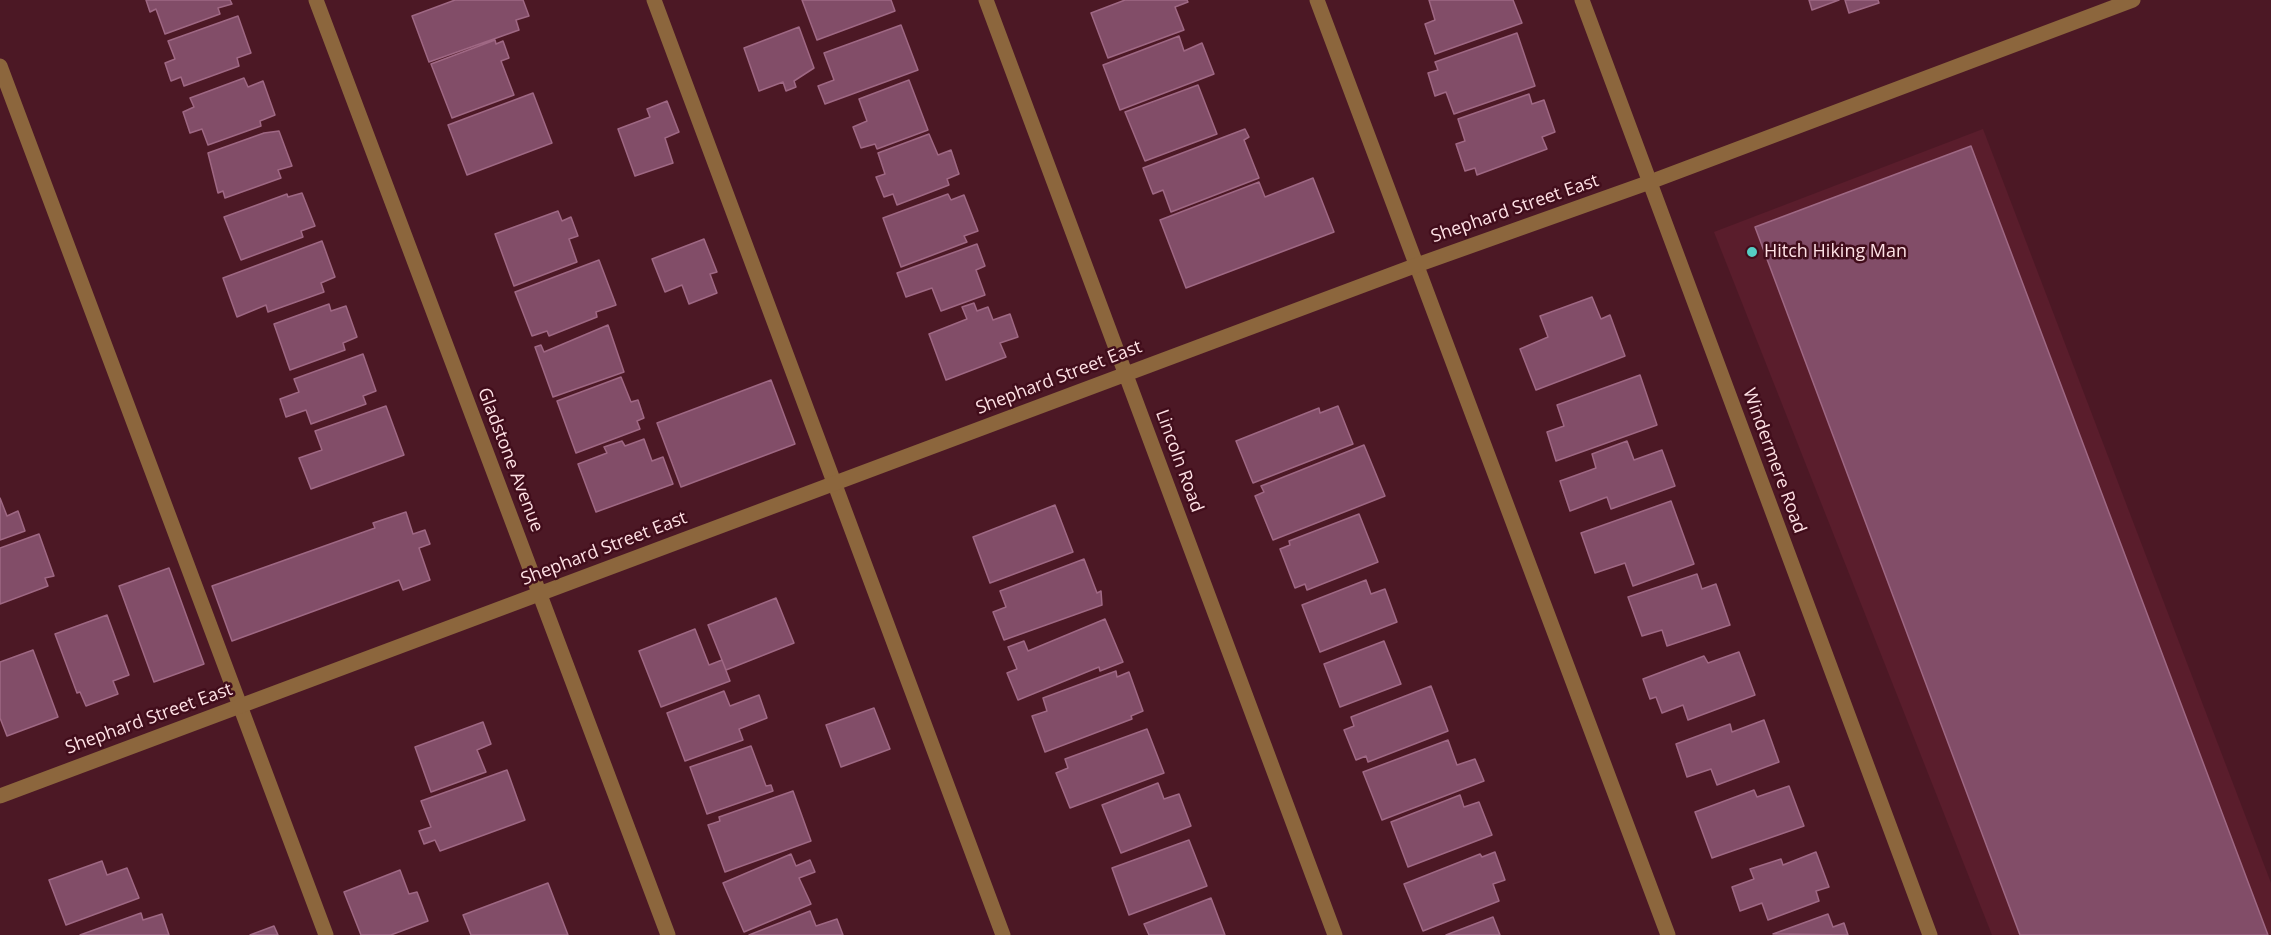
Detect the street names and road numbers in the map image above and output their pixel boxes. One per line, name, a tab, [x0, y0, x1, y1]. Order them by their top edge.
street label: Shephard Street East	[1428, 170, 1602, 248]
street label: Shephard Street East	[973, 336, 1145, 420]
street label: Gladstone Avenue	[473, 385, 547, 535]
street label: Windermere Road	[1738, 386, 1810, 536]
street label: Lincoln Road	[1150, 407, 1208, 515]
street label: Shephard Street East	[518, 507, 690, 591]
street label: Shephard Street East	[63, 679, 235, 759]

